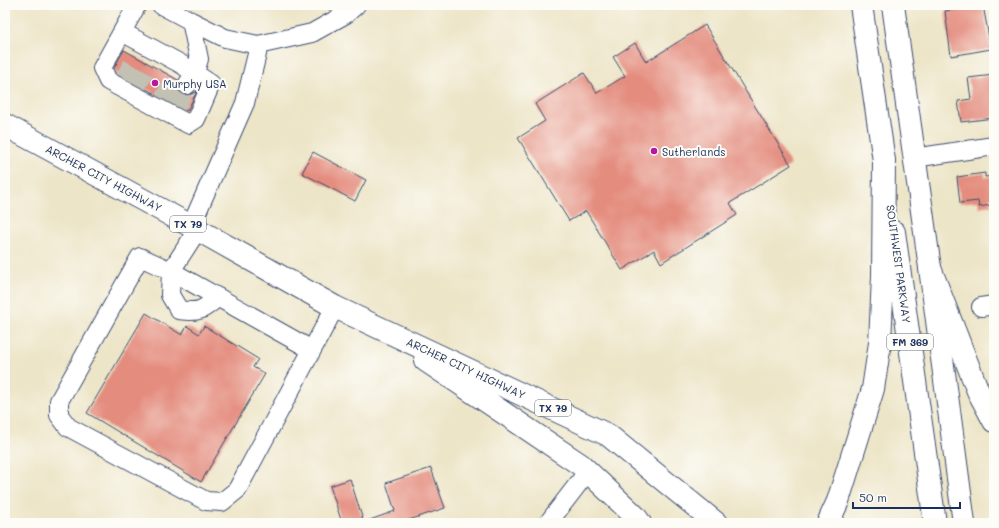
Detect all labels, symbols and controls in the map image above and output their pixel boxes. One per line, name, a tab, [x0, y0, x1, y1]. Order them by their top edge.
place label: Murphy USA	[163, 76, 227, 91]
marker: Murphy USA	[150, 78, 160, 88]
street label: ARCHER CITY HIGHWAY	[43, 141, 165, 215]
place label: Sutherlands	[662, 144, 726, 159]
marker: Sutherlands	[649, 146, 659, 156]
street label: SOUTHWEST PARKWAY	[883, 204, 915, 324]
road number: TX 79	[170, 216, 206, 232]
street label: ARCHER CITY HIGHWAY	[404, 334, 528, 402]
road number: FM 369	[887, 334, 933, 350]
road number: TX 79	[535, 400, 571, 416]
scale bar	[853, 484, 960, 510]
text: 50 m	[859, 489, 887, 505]

